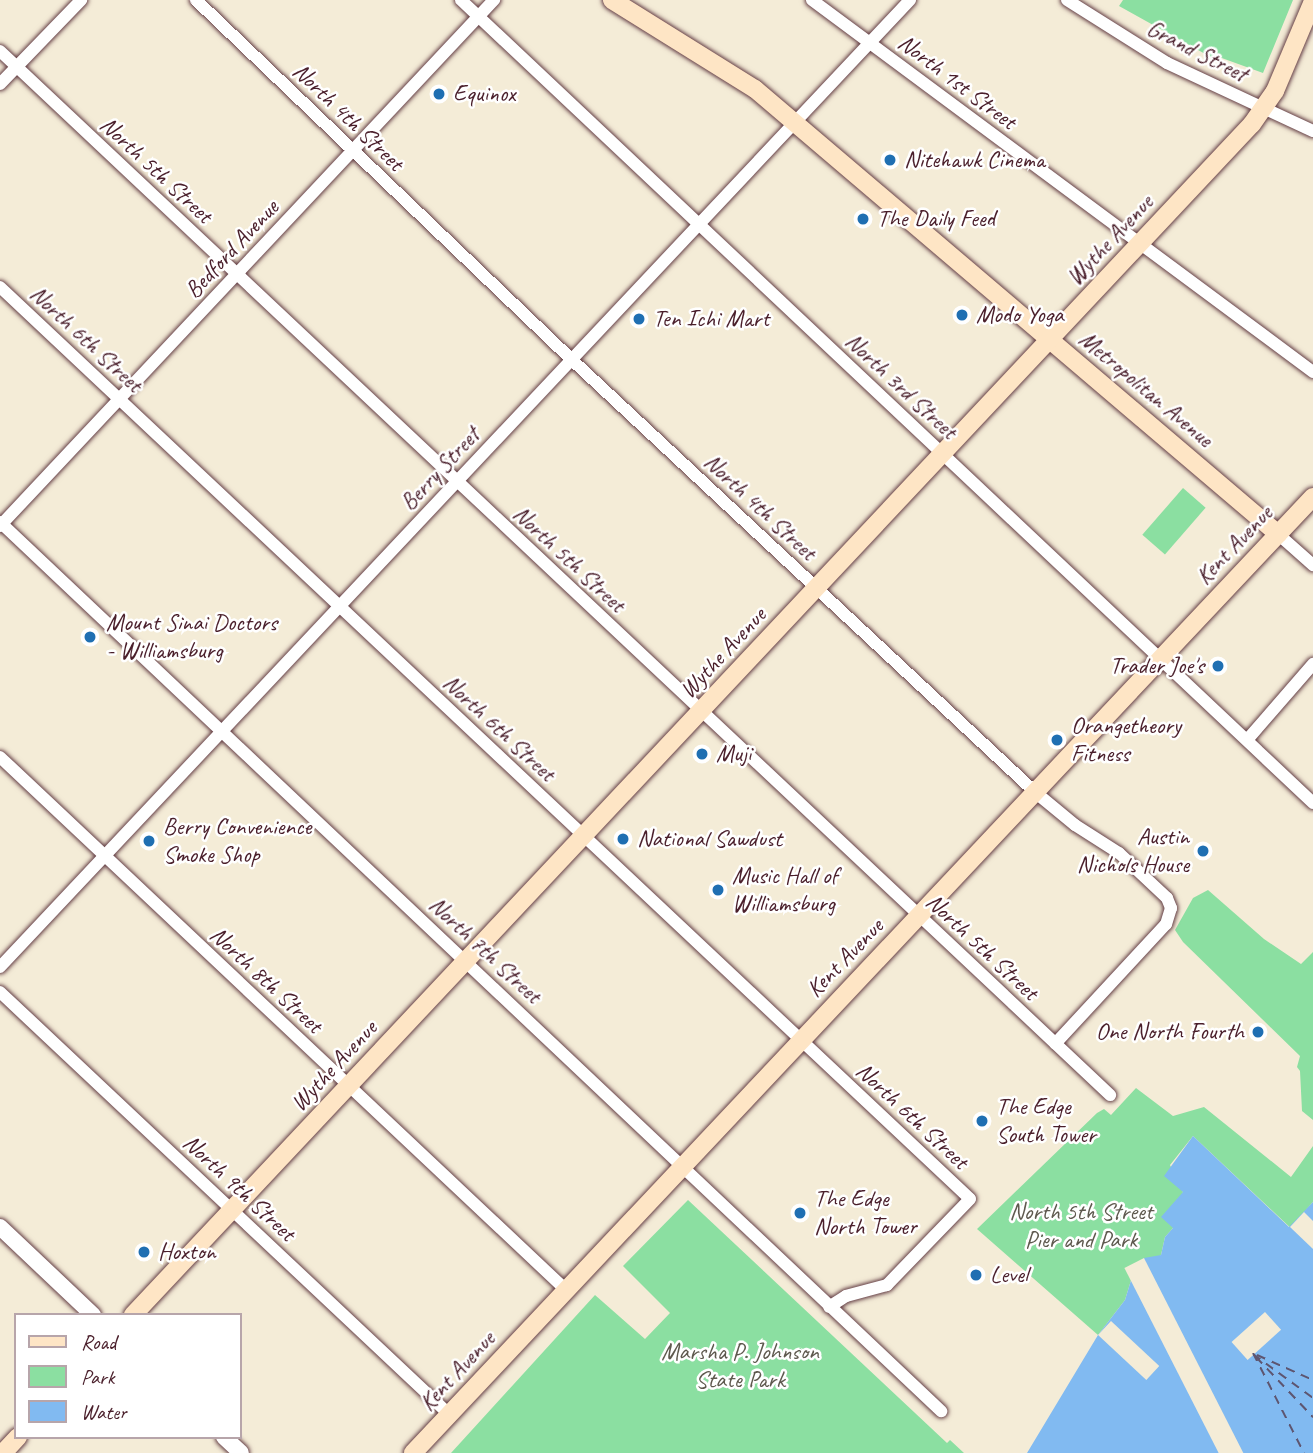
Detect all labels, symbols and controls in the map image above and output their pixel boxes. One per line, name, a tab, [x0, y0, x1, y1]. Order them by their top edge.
street label: Grand Street	[1142, 13, 1252, 89]
street label: North 1st Street	[892, 28, 1022, 136]
street label: North 4th Street	[286, 57, 410, 177]
place label: Equinox	[453, 80, 515, 108]
marker: Equinox	[431, 86, 447, 102]
street label: North 5th Street	[94, 110, 218, 230]
place label: Nitehawk Cinema	[904, 146, 1046, 174]
marker: Nitehawk Cinema	[882, 152, 898, 168]
street label: Wythe Avenue	[1061, 189, 1159, 291]
street label: Bedford Avenue	[179, 194, 285, 304]
place label: The Daily Feed	[877, 205, 996, 233]
marker: The Daily Feed	[855, 211, 871, 227]
street label: North 6th Street	[24, 279, 148, 399]
place label: Modo Yoga	[976, 301, 1063, 329]
place label: Ten Ichi Mart	[653, 305, 770, 333]
marker: Modo Yoga	[954, 307, 970, 323]
marker: Ten Ichi Mart	[631, 311, 647, 327]
street label: Metropolitan Avenue	[1073, 325, 1219, 453]
street label: North 3rd Street	[839, 327, 963, 445]
street label: Berry Street	[394, 421, 486, 517]
street label: North 4th Street	[698, 447, 822, 567]
street label: North 5th Street	[507, 499, 631, 619]
street label: Kent Avenue	[1189, 500, 1279, 590]
street label: Wythe Avenue	[674, 602, 772, 704]
place label: Mount Sinai Doctors - Williamsburg	[106, 609, 277, 665]
marker: Mount Sinai Doctors - Williamsburg	[80, 627, 100, 647]
place label: Trader Joe's	[1110, 652, 1204, 680]
marker: Trader Joe's	[1210, 658, 1226, 674]
street label: North 6th Street	[437, 668, 561, 788]
place label: Orangetheory Fitness	[1071, 712, 1181, 768]
marker: Orangetheory Fitness	[1049, 732, 1065, 748]
place label: Muji	[716, 740, 751, 768]
marker: Muji	[694, 746, 710, 762]
place label: Berry Convenience Smoke Shop	[163, 813, 311, 869]
place label: Austin Nichols House	[1077, 823, 1189, 879]
place label: National Sawdust	[637, 825, 782, 853]
marker: National Sawdust	[615, 831, 631, 847]
marker: Berry Convenience Smoke Shop	[141, 833, 157, 849]
marker: Austin Nichols House	[1195, 843, 1211, 859]
place label: Music Hall of Williamsburg	[732, 862, 838, 918]
marker: Music Hall of Williamsburg	[710, 882, 726, 898]
street label: North 5th Street	[920, 887, 1044, 1007]
street label: North 7th Street	[423, 890, 547, 1010]
street label: Kent Avenue	[800, 913, 890, 1003]
street label: North 8th Street	[204, 920, 328, 1040]
street label: Wythe Avenue	[285, 1015, 383, 1117]
place label: One North Fourth	[1096, 1018, 1244, 1046]
marker: One North Fourth	[1250, 1024, 1266, 1040]
street label: North 6th Street	[850, 1056, 974, 1176]
place label: The Edge South Tower	[996, 1093, 1095, 1149]
marker: The Edge South Tower	[974, 1113, 990, 1129]
street label: North 9th Street	[177, 1128, 301, 1248]
place label: The Edge North Tower	[814, 1185, 916, 1241]
park label: North 5th Street Pier and Park	[1009, 1198, 1153, 1254]
marker: The Edge North Tower	[792, 1205, 808, 1221]
place label: Hoxton	[158, 1238, 215, 1266]
marker: Hoxton	[136, 1244, 152, 1260]
place label: Level	[990, 1261, 1028, 1289]
marker: Level	[968, 1267, 984, 1283]
legend	[14, 1313, 242, 1439]
street label: Kent Avenue	[413, 1325, 501, 1417]
text: Road	[81, 1329, 116, 1355]
park label: Marsha P. Johnson State Park	[661, 1338, 819, 1394]
text: Park	[81, 1364, 114, 1390]
text: Water	[81, 1399, 127, 1425]

